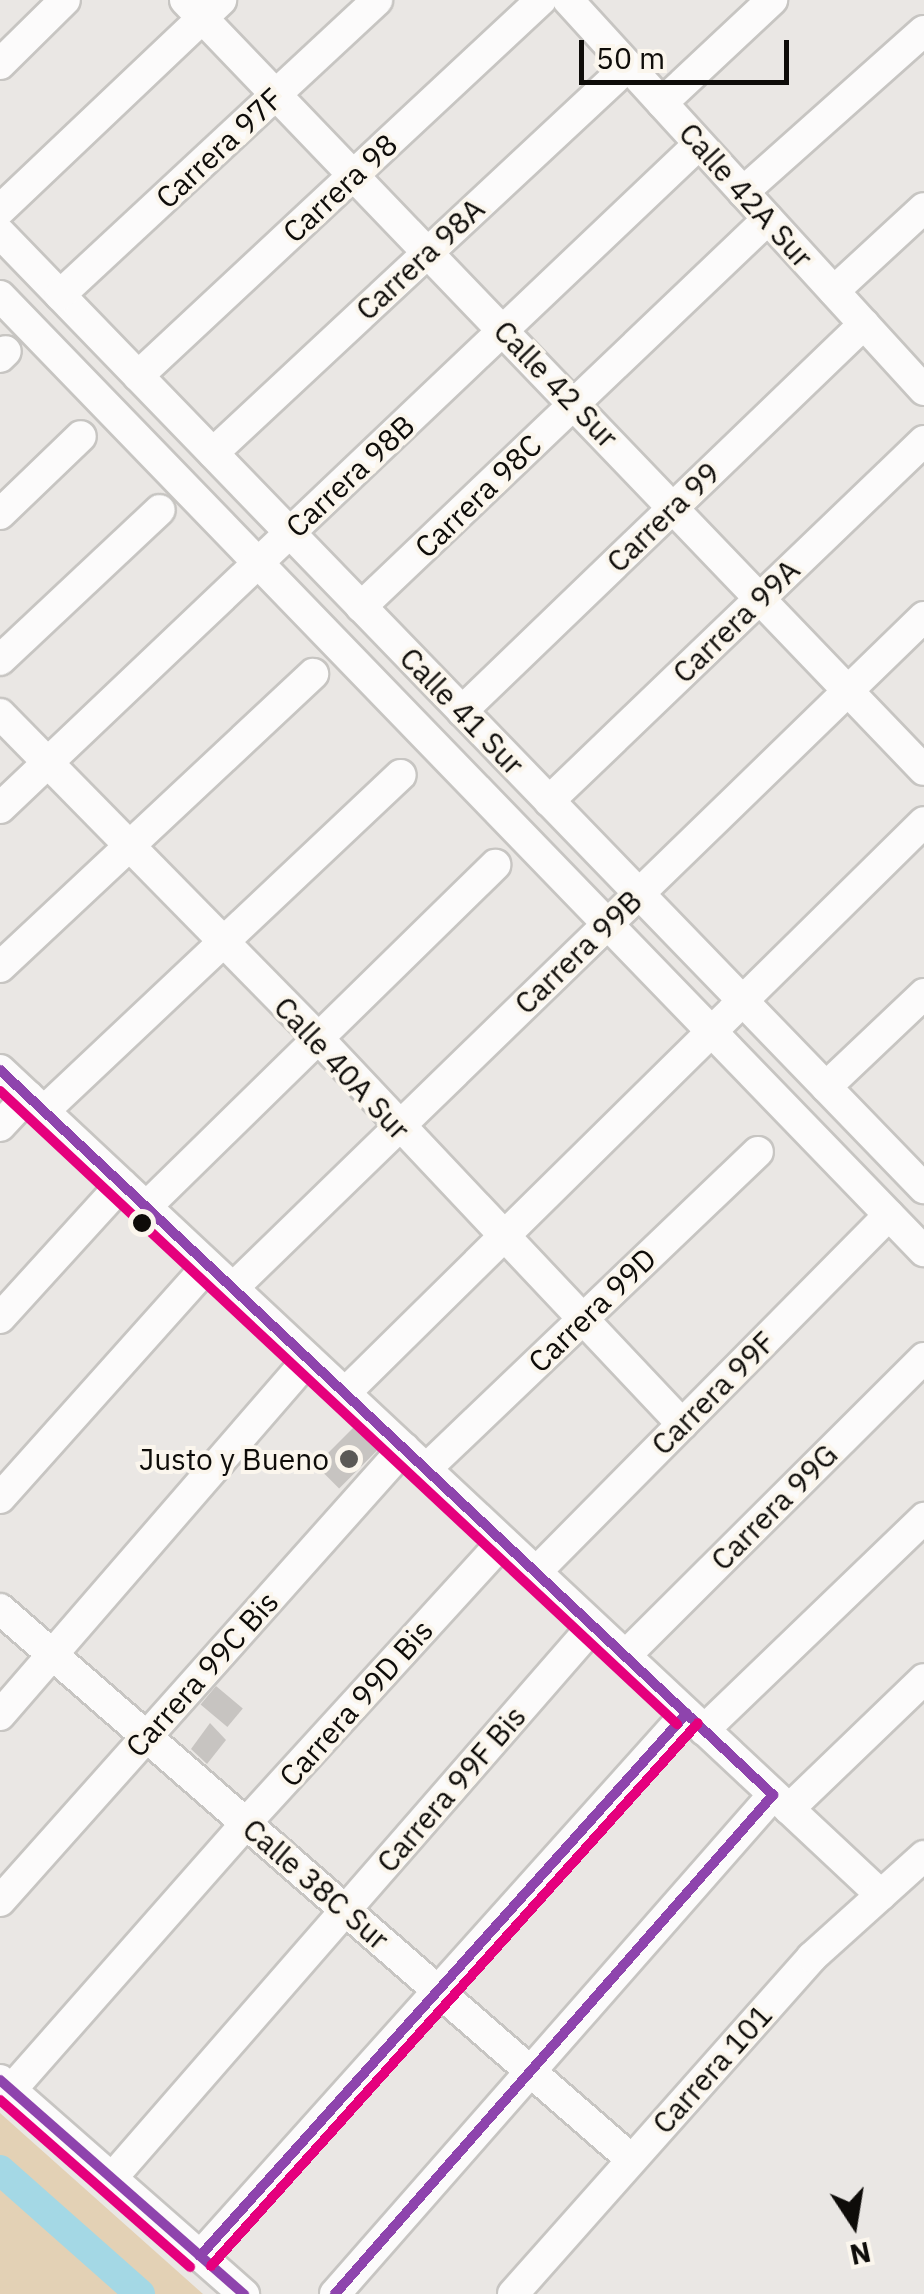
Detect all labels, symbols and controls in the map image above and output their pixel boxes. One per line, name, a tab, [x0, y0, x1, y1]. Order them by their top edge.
scale bar	[584, 20, 794, 82]
text: 50 m	[596, 38, 665, 77]
street label: Carrera 97F	[148, 80, 290, 216]
street label: Calle 42A Sur	[672, 115, 820, 275]
street label: Carrera 98	[275, 126, 405, 250]
street label: Carrera 98A	[348, 191, 492, 327]
street label: Calle 42 Sur	[486, 313, 626, 455]
street label: Carrera 98B	[278, 407, 422, 545]
street label: Carrera 98C	[407, 427, 549, 565]
street label: Carrera 99	[599, 454, 727, 580]
street label: Carrera 99A	[665, 552, 807, 690]
street label: Calle 41 Sur	[392, 640, 532, 782]
street label: Carrera 99B	[507, 883, 649, 1021]
street label: Calle 40A Sur	[267, 989, 417, 1147]
unlabelled marker	[132, 1213, 152, 1233]
street label: Carrera 99D	[521, 1240, 663, 1380]
street label: Carrera 99F	[644, 1324, 782, 1462]
street label: Carrera 99G	[703, 1436, 845, 1578]
place label: Justo y Bueno	[139, 1441, 329, 1477]
marker: Justo y Bueno	[338, 1448, 360, 1470]
street label: Carrera 99C Bis	[118, 1584, 286, 1764]
street label: Carrera 99D Bis	[272, 1612, 440, 1794]
street label: Carrera 99F Bis	[369, 1699, 533, 1879]
street label: Calle 38C Sur	[236, 1811, 396, 1957]
street label: Carrera 101	[645, 1997, 779, 2141]
north arrow	[804, 2174, 904, 2274]
text: N	[847, 2234, 874, 2274]

